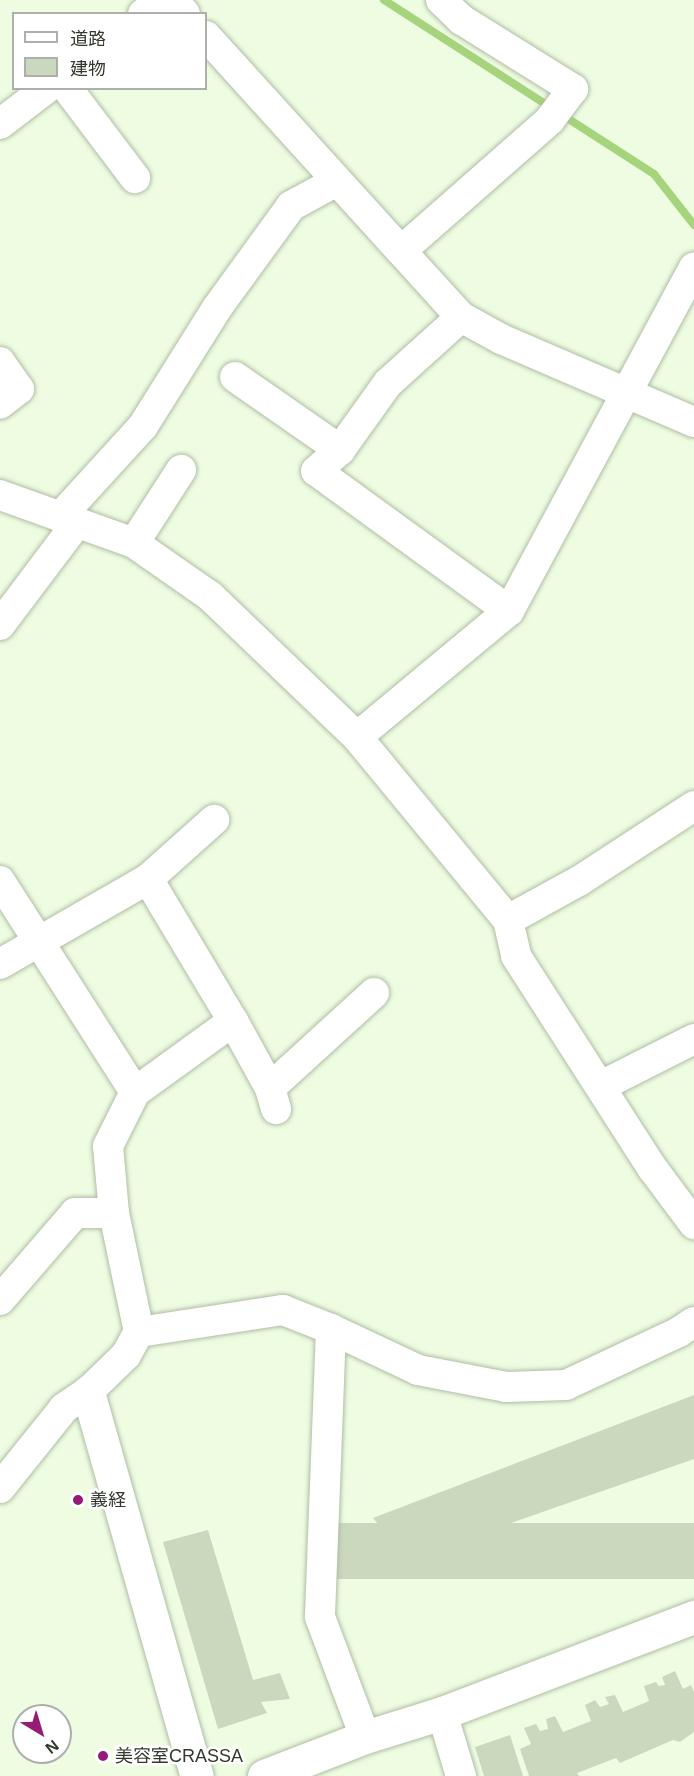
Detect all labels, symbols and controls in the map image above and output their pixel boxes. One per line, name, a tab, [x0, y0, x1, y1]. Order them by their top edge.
legend	[12, 12, 207, 90]
text: 道路	[70, 29, 106, 49]
text: 建物	[70, 59, 106, 79]
place label: 義経	[90, 1489, 126, 1511]
marker: 義経	[71, 1493, 85, 1507]
north arrow	[12, 1704, 72, 1764]
text: N	[42, 1737, 62, 1757]
place label: 美容室CRASSA	[115, 1745, 243, 1767]
marker: 美容室CRASSA	[96, 1749, 110, 1763]

